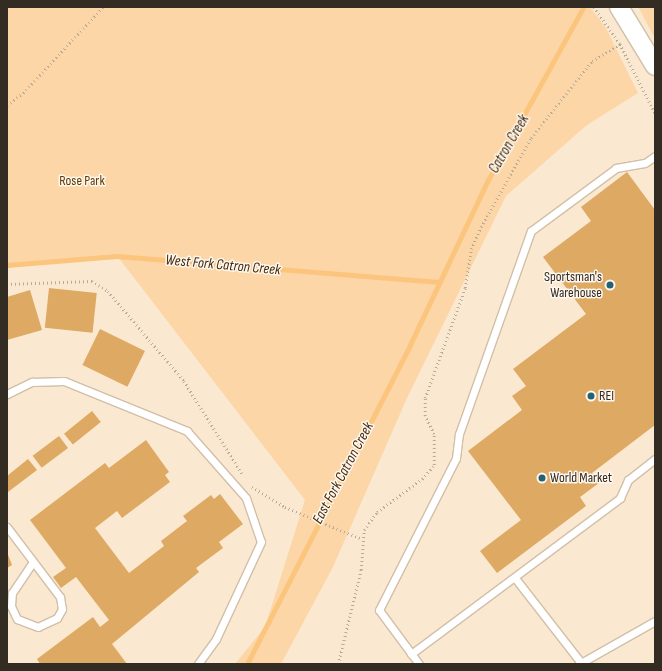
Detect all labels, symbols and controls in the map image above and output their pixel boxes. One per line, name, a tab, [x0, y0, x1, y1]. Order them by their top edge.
water label: Catron Creek	[485, 111, 533, 177]
park label: Rose Park	[59, 173, 105, 189]
water label: West Fork Catron Creek	[165, 251, 281, 279]
place label: Sportsman's Warehouse	[544, 269, 602, 302]
marker: Sportsman's Warehouse	[605, 280, 615, 290]
place label: REI	[599, 388, 614, 404]
marker: REI	[586, 391, 596, 401]
water label: East Fork Catron Creek	[309, 419, 377, 527]
place label: World Market	[550, 470, 612, 486]
marker: World Market	[537, 473, 547, 483]

